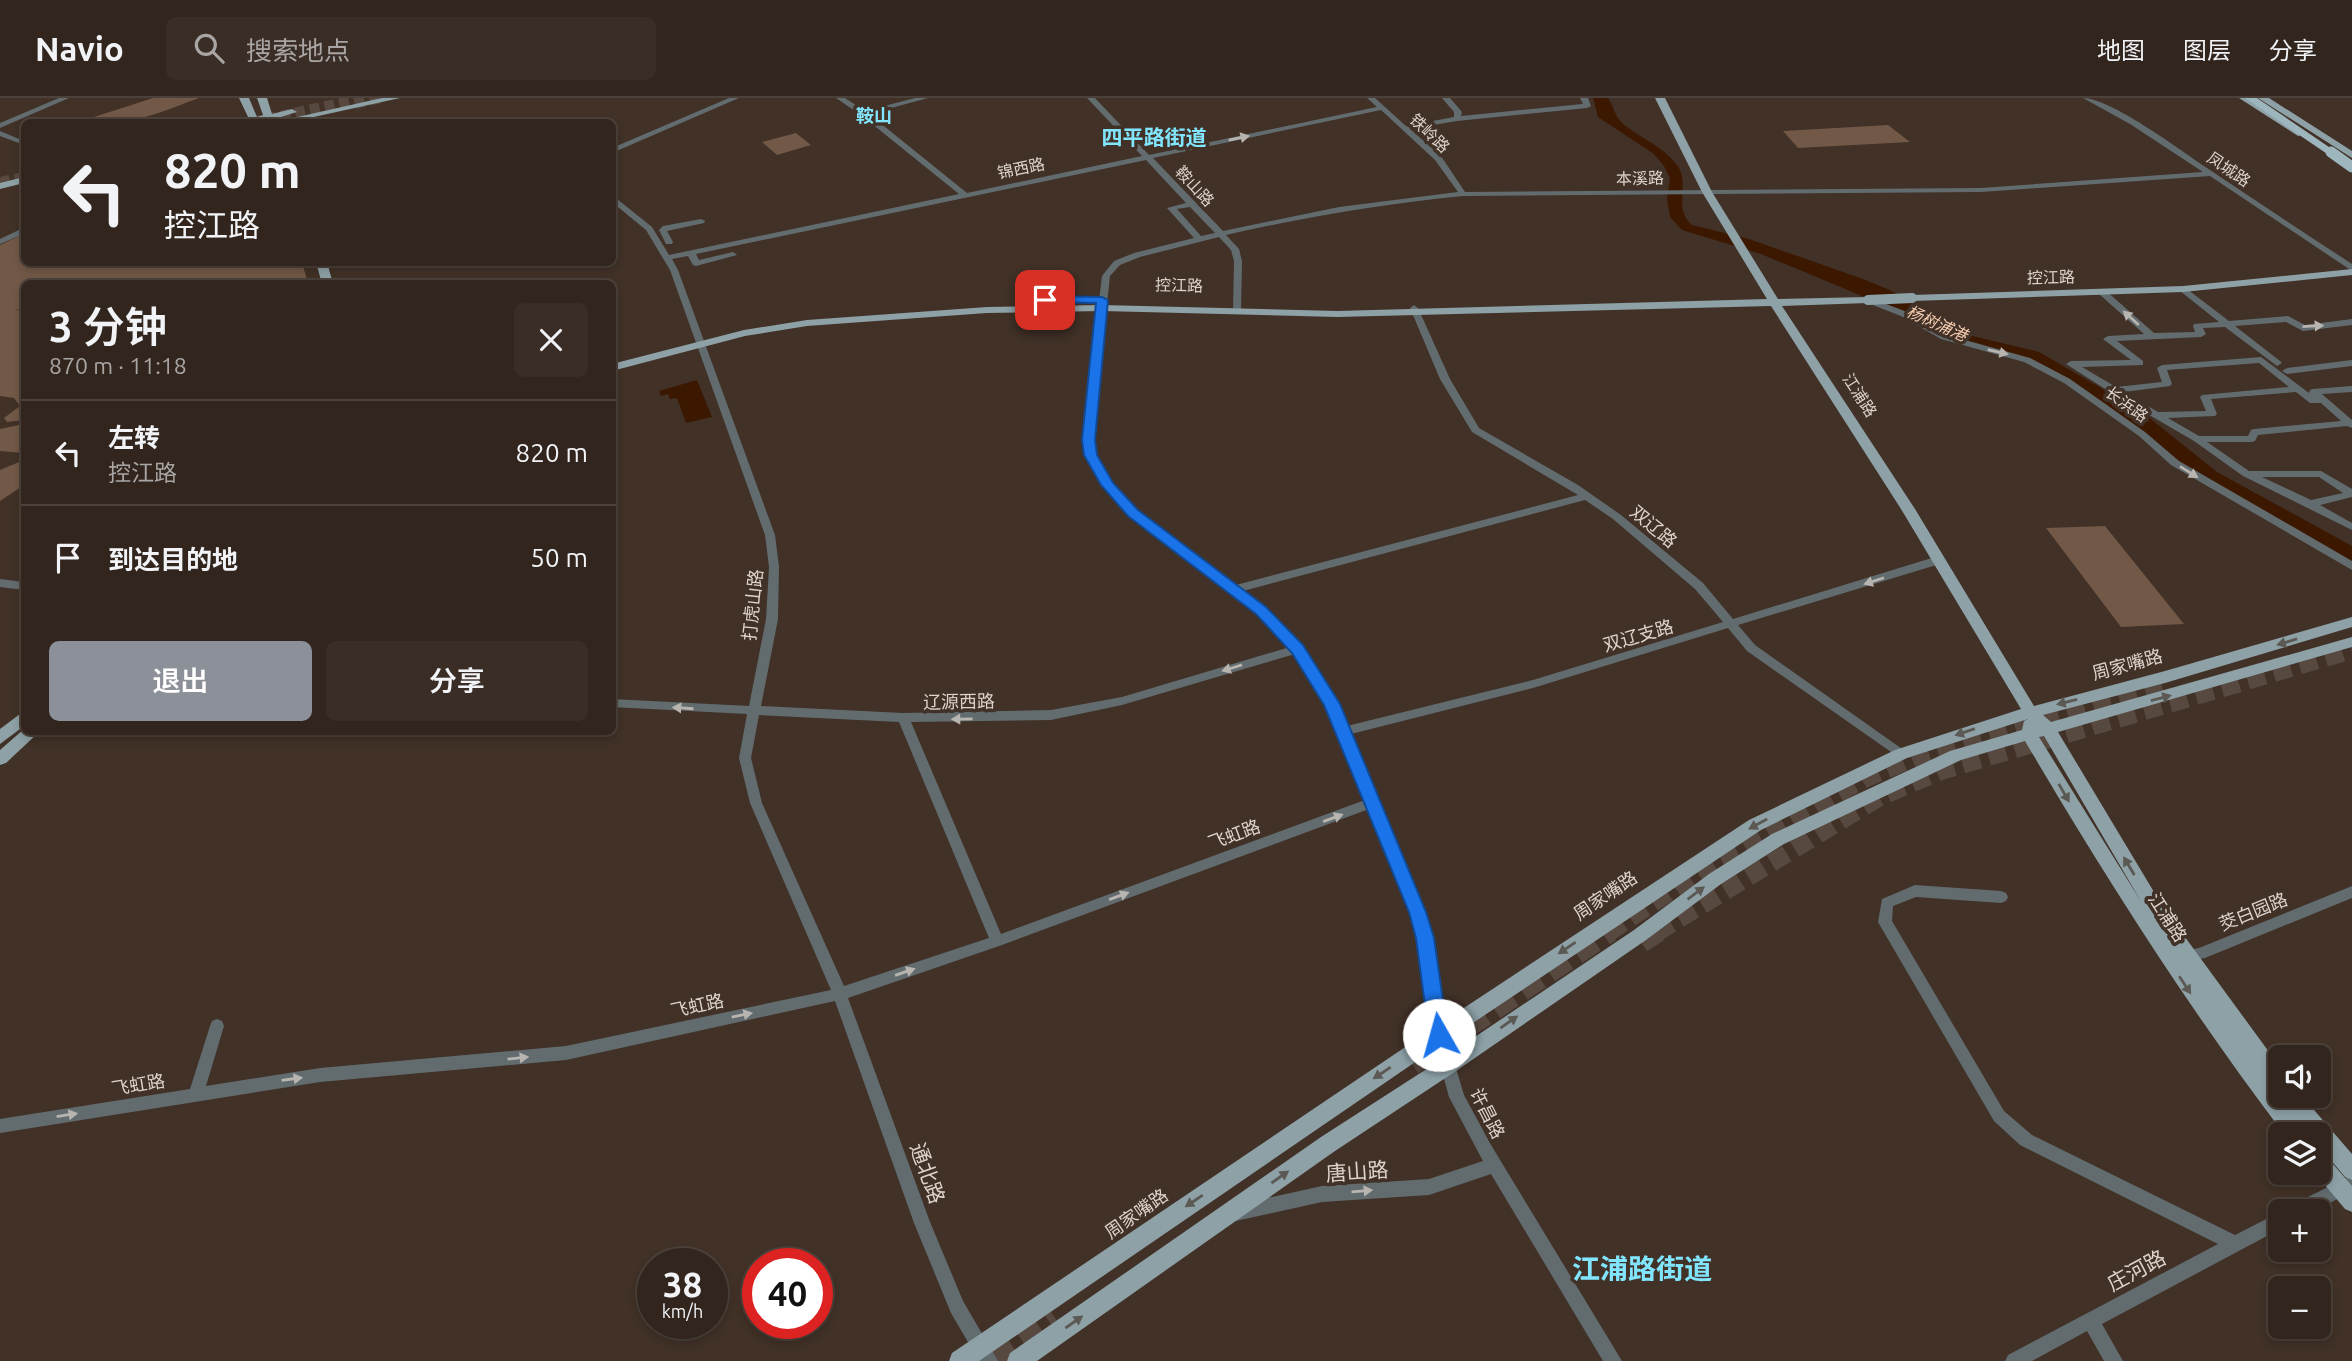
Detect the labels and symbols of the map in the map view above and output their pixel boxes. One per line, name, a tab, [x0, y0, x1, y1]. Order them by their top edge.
district label: 鞍山	[856, 105, 892, 125]
street label: 铁岭路	[1406, 110, 1454, 156]
district label: 四平路街道	[1102, 125, 1207, 149]
one-way arrow	[1228, 132, 1250, 143]
street label: 凤城路	[2204, 148, 2254, 190]
street label: 锦西路	[996, 154, 1046, 182]
street label: 鞍山路	[1172, 162, 1218, 210]
street label: 本溪路	[1616, 169, 1664, 187]
street label: 控江路	[2027, 268, 2075, 286]
pin	[1015, 270, 1075, 330]
street label: 控江路	[1155, 276, 1203, 294]
water label: 杨树浦港	[1904, 302, 1972, 345]
one-way arrow	[2123, 310, 2140, 326]
one-way arrow	[2302, 320, 2324, 331]
one-way arrow	[1988, 347, 2010, 358]
street label: 江浦路	[1839, 370, 1881, 420]
street label: 长浜路	[2102, 383, 2152, 425]
one-way arrow	[2180, 466, 2199, 479]
street label: 双辽路	[1627, 501, 1681, 551]
street label: 打虎山路	[738, 568, 766, 642]
one-way arrow	[1863, 576, 1884, 586]
street label: 双辽支路	[1601, 615, 1675, 655]
one-way arrow	[2276, 638, 2297, 648]
street label: 周家嘴路	[2090, 645, 2164, 683]
one-way arrow	[1221, 664, 1242, 674]
street label: 辽源西路	[923, 690, 995, 712]
one-way arrow	[2150, 692, 2172, 703]
one-way arrow	[2056, 697, 2078, 708]
one-way arrow	[672, 703, 694, 714]
one-way arrow	[951, 713, 973, 725]
one-way arrow	[1955, 727, 1976, 738]
one-way arrow	[2058, 783, 2070, 802]
one-way arrow	[1322, 812, 1343, 823]
street label: 飞虹路	[1205, 815, 1263, 853]
one-way arrow	[1748, 818, 1767, 830]
one-way arrow	[2123, 857, 2136, 876]
street label: 周家嘴路	[1570, 867, 1640, 923]
one-way arrow	[1687, 886, 1705, 900]
street label: 茭白园路	[2216, 888, 2290, 934]
street label: 江浦路	[2145, 889, 2191, 945]
one-way arrow	[1108, 890, 1129, 901]
one-way arrow	[1558, 941, 1576, 955]
one-way arrow	[894, 966, 915, 977]
one-way arrow	[2178, 976, 2191, 995]
street label: 飞虹路	[669, 990, 725, 1020]
position arrow	[1402, 998, 1476, 1072]
one-way arrow	[731, 1010, 753, 1021]
one-way arrow	[1500, 1016, 1518, 1030]
one-way arrow	[508, 1053, 530, 1064]
one-way arrow	[1373, 1066, 1391, 1080]
street label: 飞虹路	[110, 1070, 166, 1098]
one-way arrow	[281, 1074, 303, 1085]
street label: 许昌路	[1467, 1084, 1509, 1142]
one-way arrow	[56, 1109, 78, 1120]
street label: 通北路	[906, 1139, 950, 1207]
street label: 唐山路	[1325, 1157, 1389, 1185]
one-way arrow	[1271, 1170, 1289, 1184]
street label: 周家嘴路	[1101, 1184, 1171, 1242]
one-way arrow	[1351, 1185, 1373, 1196]
one-way arrow	[1184, 1194, 1204, 1207]
street label: 庄河路	[2103, 1245, 2169, 1295]
speed limit sign: 40	[742, 1248, 833, 1339]
district label: 江浦路街道	[1572, 1253, 1712, 1284]
one-way arrow	[1065, 1315, 1083, 1329]

